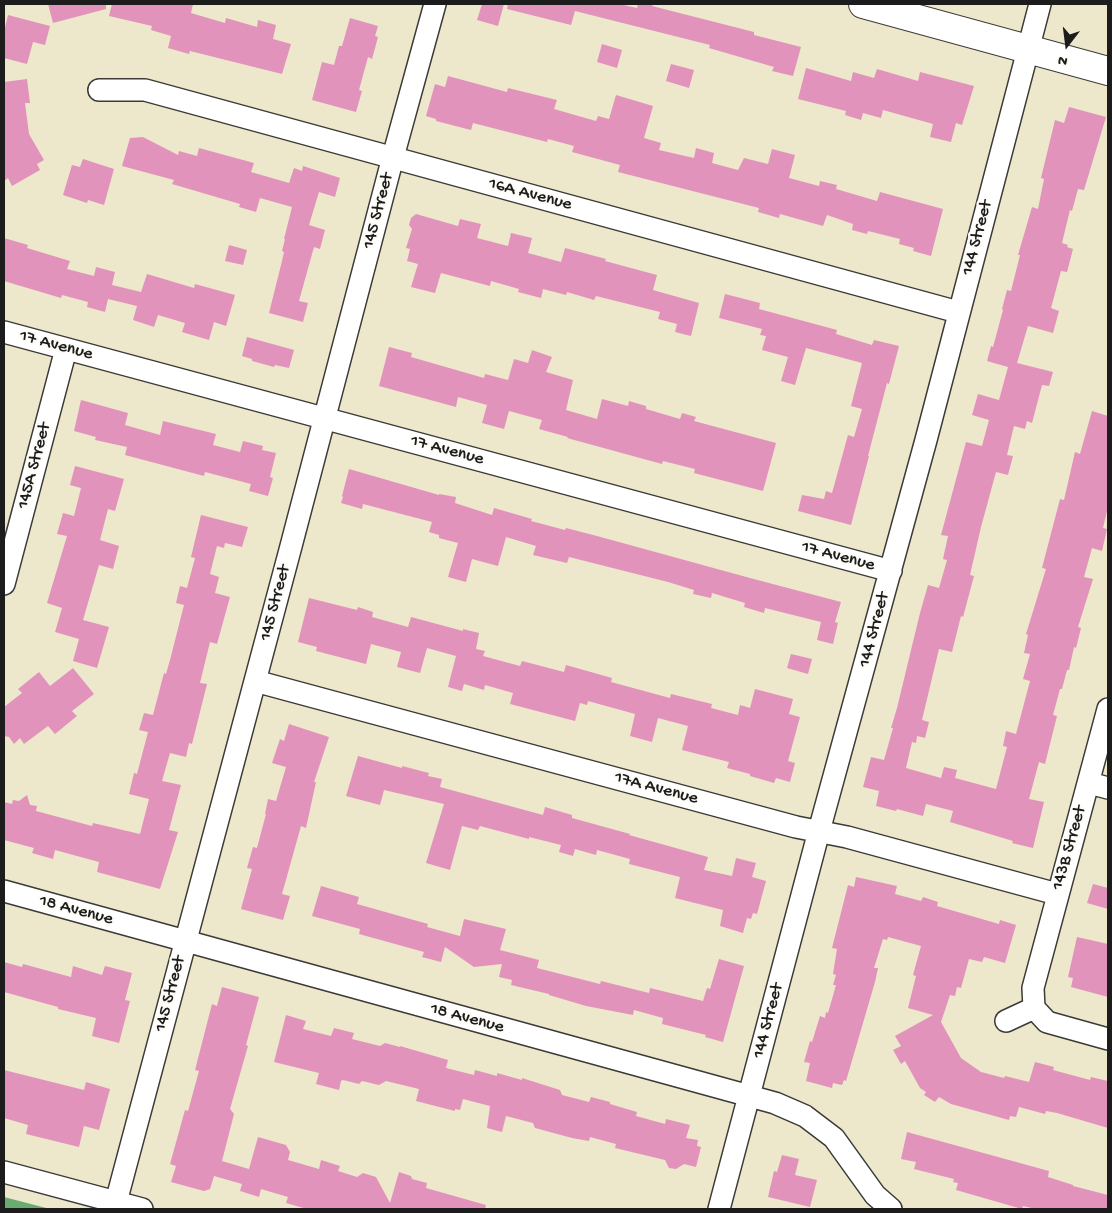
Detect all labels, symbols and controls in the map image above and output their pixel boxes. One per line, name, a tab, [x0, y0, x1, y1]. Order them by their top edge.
north arrow	[1042, 20, 1092, 70]
text: N	[1056, 51, 1070, 69]
street label: 145 Street	[359, 171, 399, 251]
street label: 16A Avenue	[486, 174, 574, 216]
street label: 144 Street	[958, 198, 998, 278]
street label: 17 Avenue	[17, 326, 95, 366]
street label: 145A Street	[13, 421, 57, 511]
street label: 17 Avenue	[408, 431, 486, 471]
street label: 17 Avenue	[799, 537, 877, 577]
street label: 145 Street	[256, 563, 296, 643]
street label: 144 Street	[855, 590, 895, 670]
street label: 17A Avenue	[612, 767, 700, 811]
street label: 143B Street	[1048, 803, 1092, 893]
street label: 18 Avenue	[37, 891, 115, 931]
street label: 145 Street	[151, 954, 191, 1034]
street label: 144 Street	[749, 981, 789, 1061]
street label: 18 Avenue	[428, 999, 506, 1039]

